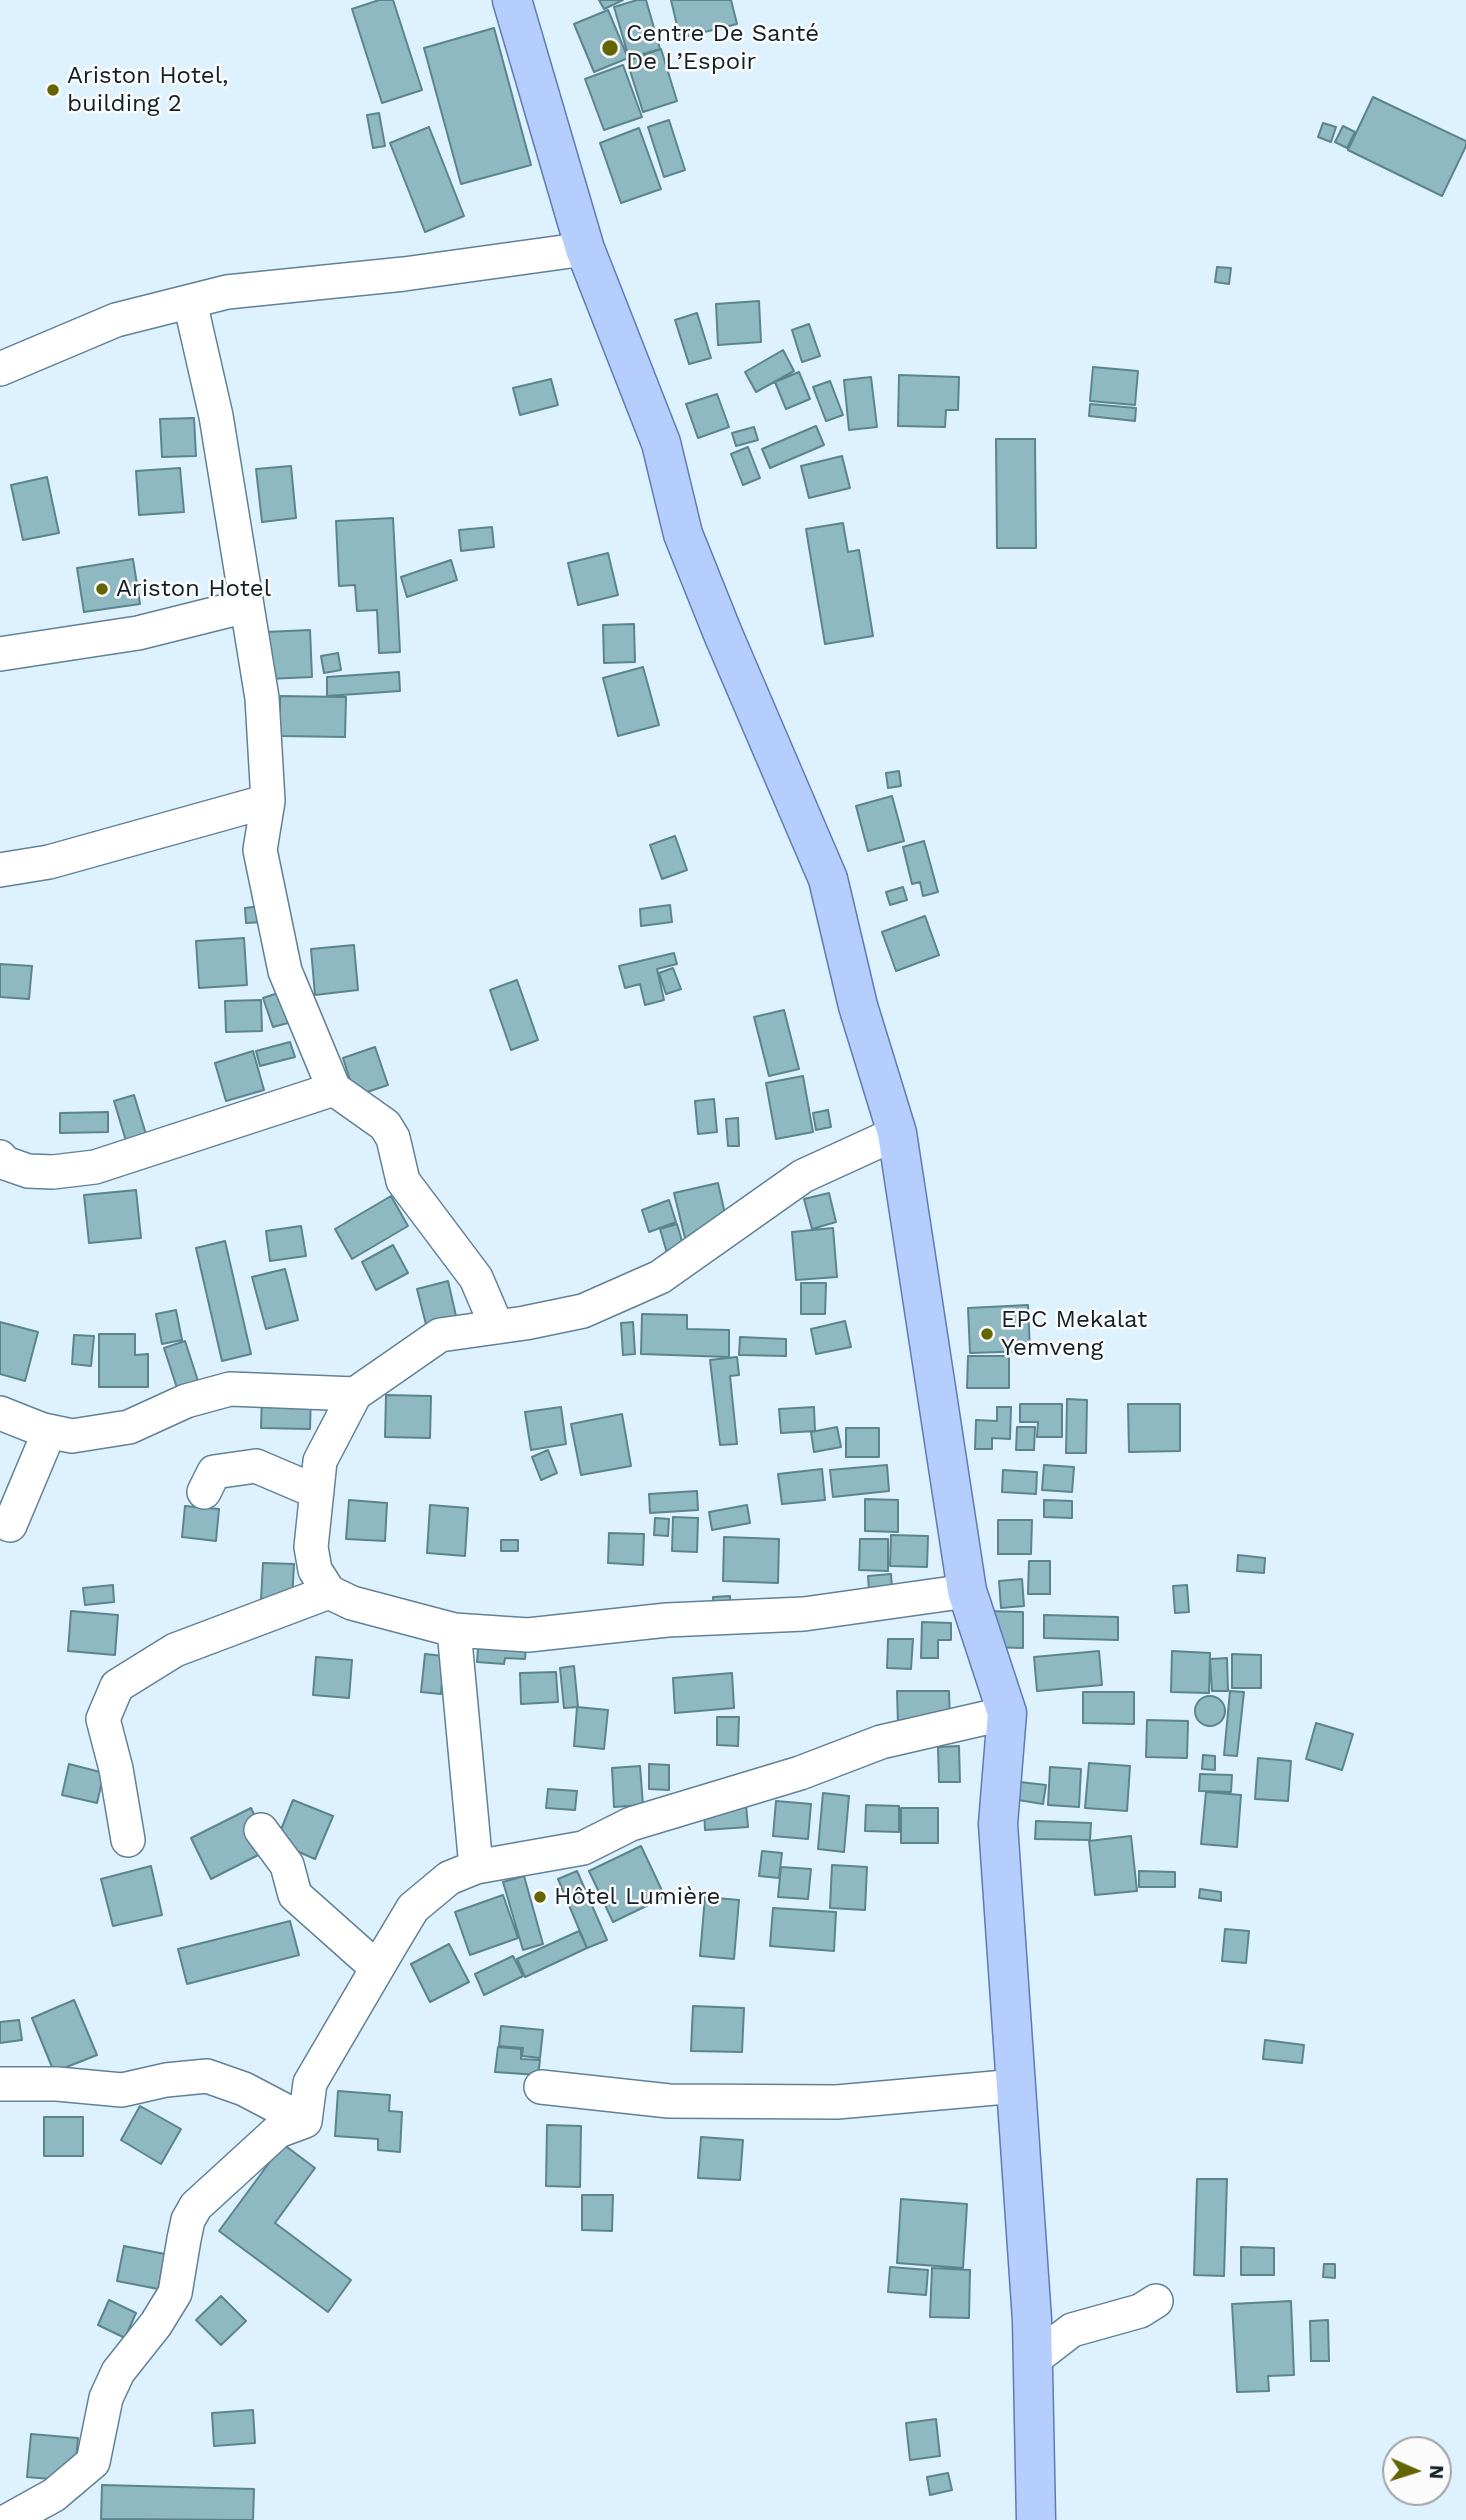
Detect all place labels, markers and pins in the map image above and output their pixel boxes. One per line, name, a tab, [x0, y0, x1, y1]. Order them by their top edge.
place label: Centre De Santé De L’Espoir	[626, 20, 819, 76]
marker: Centre De Santé De L’Espoir	[600, 38, 620, 58]
place label: Ariston Hotel, building 2	[67, 62, 228, 118]
marker: Ariston Hotel, building 2	[45, 82, 61, 98]
place label: Ariston Hotel	[116, 575, 271, 603]
marker: Ariston Hotel	[94, 581, 110, 597]
place label: EPC Mekalat Yemveng	[1001, 1306, 1147, 1362]
marker: EPC Mekalat Yemveng	[979, 1326, 995, 1342]
place label: Hôtel Lumière	[554, 1883, 720, 1911]
marker: Hôtel Lumière	[532, 1889, 548, 1905]

